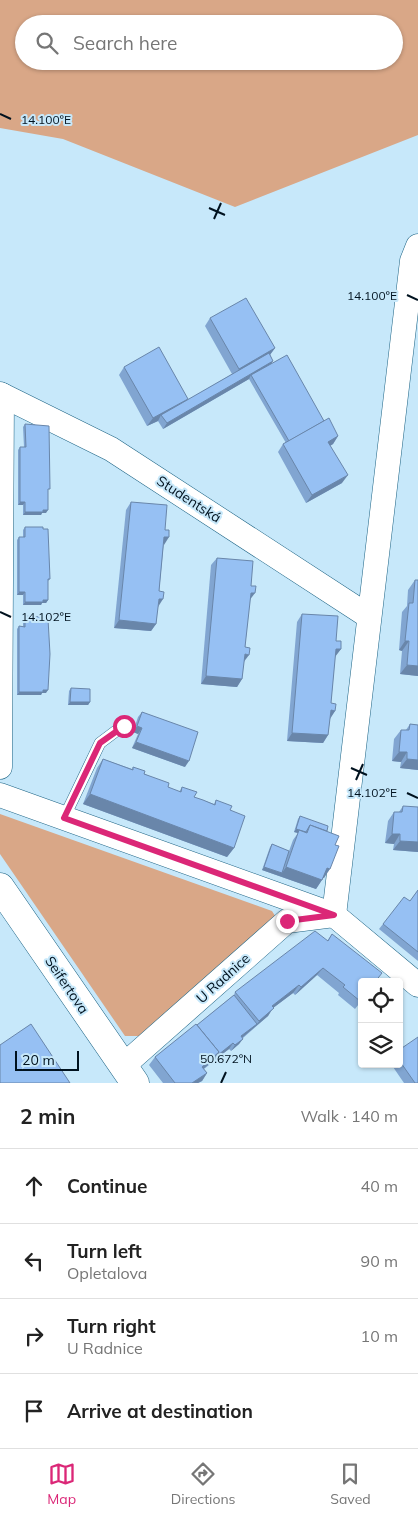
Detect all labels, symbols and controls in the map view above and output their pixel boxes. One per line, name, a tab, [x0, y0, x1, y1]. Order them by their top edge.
search box	[15, 15, 403, 70]
icon: search	[33, 29, 61, 57]
text: Search here	[73, 31, 177, 55]
text: 14.100°E	[21, 112, 71, 127]
text: 14.100°E	[347, 288, 397, 303]
street label: Studentská	[153, 471, 225, 527]
text: 14.102°E	[21, 609, 71, 624]
route start	[113, 715, 136, 738]
text: 14.102°E	[347, 785, 397, 800]
route end	[276, 910, 299, 933]
street label: U Radnice	[192, 949, 254, 1007]
street label: Seifertova	[41, 953, 93, 1017]
map controls	[358, 978, 403, 1068]
button: locate	[358, 978, 403, 1023]
button: layers	[358, 1023, 403, 1068]
scale bar	[15, 1048, 79, 1071]
text: 20 m	[22, 1051, 55, 1069]
text: 50.672°N	[200, 1051, 252, 1066]
text: 2 min	[20, 1103, 75, 1129]
text: Walk · 140 m	[300, 1106, 398, 1126]
icon: ahead	[20, 1172, 48, 1200]
text: Continue	[67, 1174, 147, 1198]
text: 40 m	[361, 1176, 398, 1196]
text: Turn left	[67, 1239, 142, 1263]
icon: left	[20, 1247, 48, 1275]
text: 90 m	[361, 1251, 398, 1271]
text: Opletalova	[67, 1263, 147, 1283]
text: Turn right	[67, 1314, 156, 1338]
icon: right	[20, 1322, 48, 1350]
text: 10 m	[361, 1326, 398, 1346]
text: U Radnice	[67, 1338, 143, 1358]
icon: arrive	[20, 1397, 48, 1425]
text: Arrive at destination	[67, 1399, 253, 1423]
tab: Map	[47, 1460, 76, 1508]
tab: Directions	[171, 1460, 236, 1508]
tab: Saved	[330, 1460, 371, 1508]

